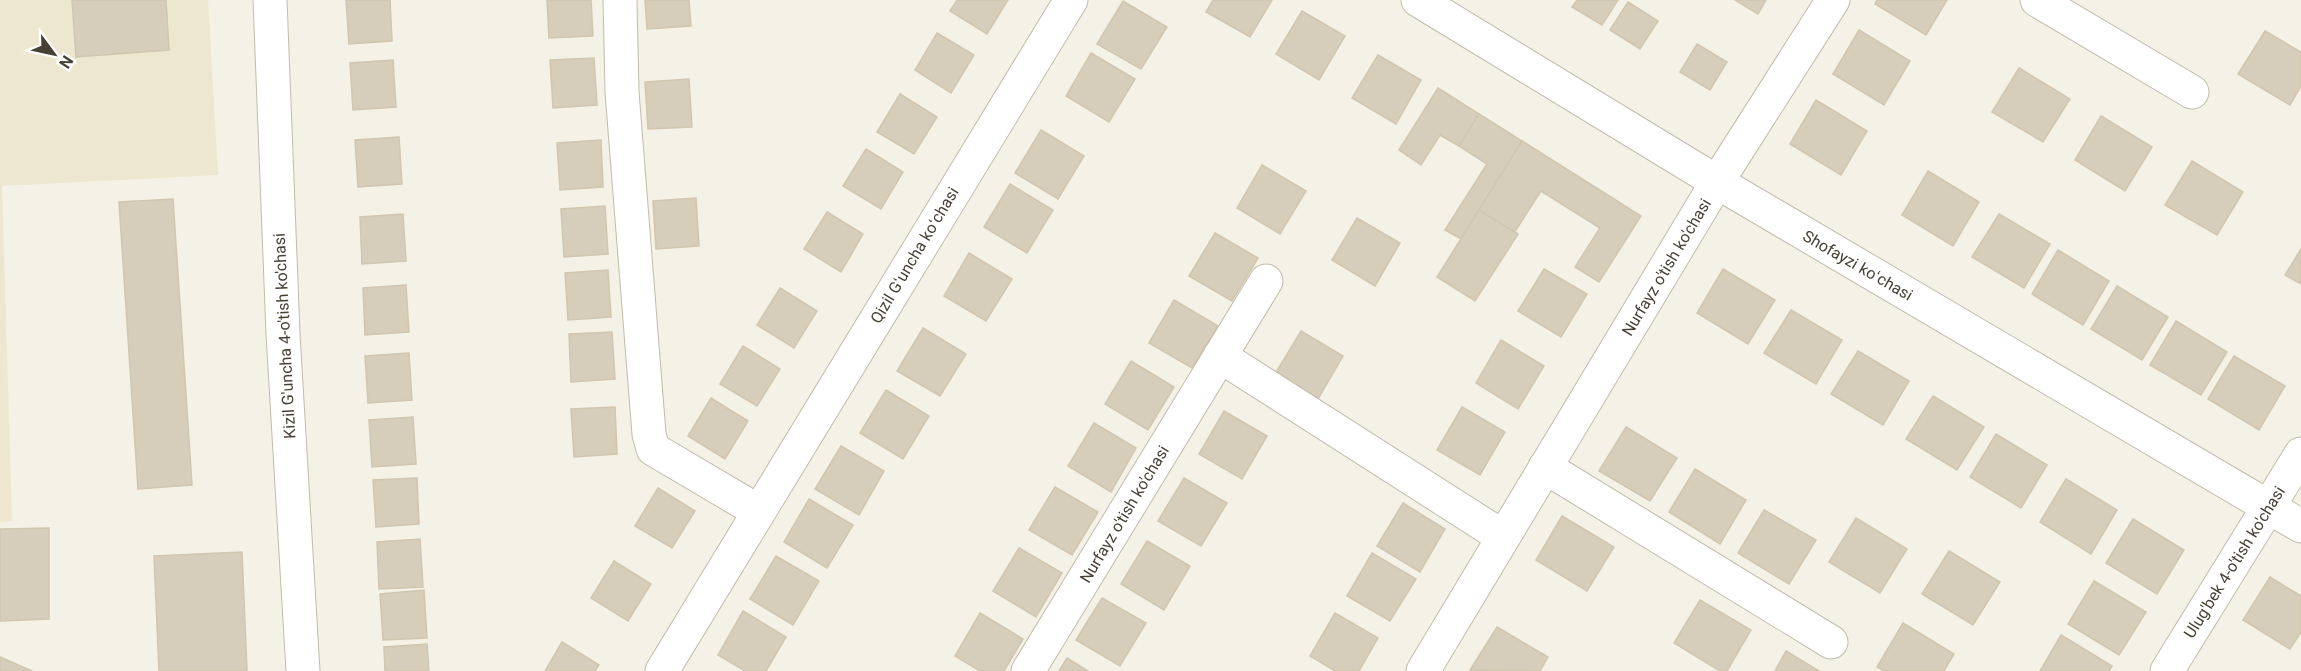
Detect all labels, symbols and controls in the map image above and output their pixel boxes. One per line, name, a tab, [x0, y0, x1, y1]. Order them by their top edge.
north arrow	[24, 24, 84, 84]
text: N	[55, 52, 77, 72]
street label: Qizil Gʻuncha koʻchasi	[866, 184, 963, 327]
street label: Nurfayz o'tish ko'chasi	[1618, 195, 1715, 339]
street label: Shofayzi koʻchasi	[1799, 226, 1916, 305]
street label: Kizil G'uncha 4-o'tish ko'chasi	[270, 233, 299, 439]
street label: Nurfayz o'tish ko'chasi	[1076, 442, 1173, 586]
street label: Ulug'bek 4-o'tish ko'chasi	[2180, 483, 2289, 642]

